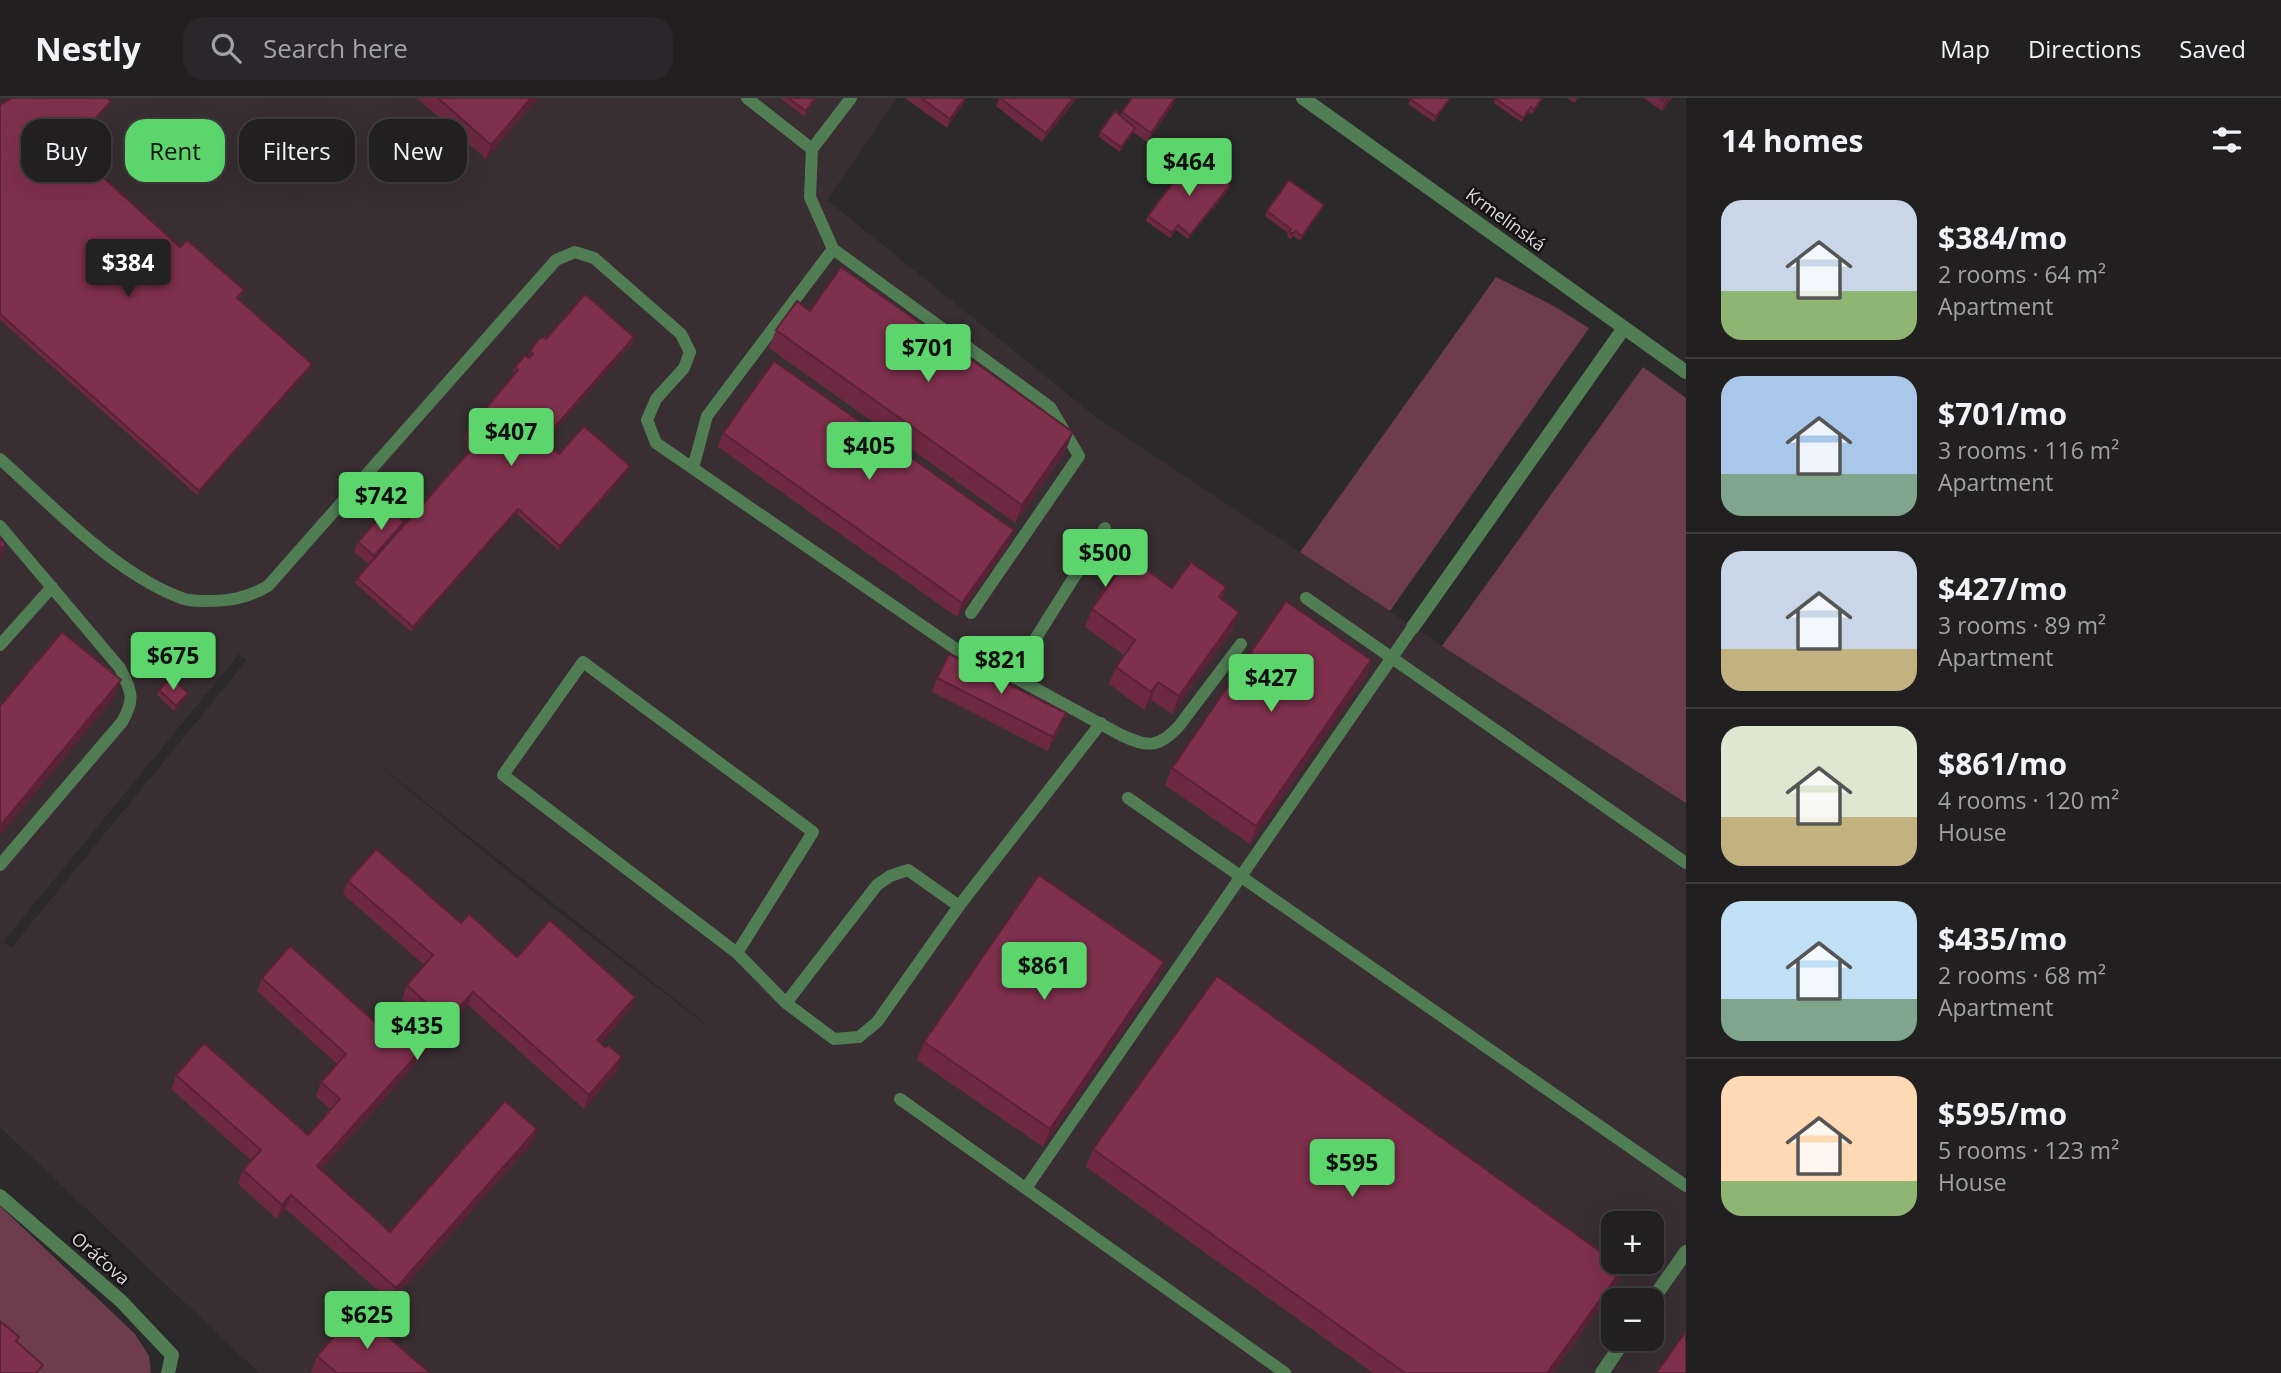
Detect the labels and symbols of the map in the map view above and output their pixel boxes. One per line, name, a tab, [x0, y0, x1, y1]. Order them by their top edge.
pin: $464	[1148, 139, 1230, 198]
street label: Krmelínská	[1461, 182, 1551, 256]
pin: $384	[87, 240, 169, 299]
pin: $701	[887, 324, 969, 384]
pin: $407	[470, 408, 552, 468]
pin: $405	[828, 422, 910, 482]
pin: $742	[340, 472, 422, 532]
pin: $500	[1064, 530, 1146, 589]
pin: $675	[132, 632, 214, 692]
pin: $821	[960, 636, 1042, 696]
pin: $427	[1230, 654, 1312, 714]
pin: $861	[1003, 942, 1085, 1002]
pin: $435	[376, 1002, 458, 1062]
pin: $595	[1311, 1140, 1393, 1199]
street label: Oráčova	[67, 1226, 135, 1290]
pin: $625	[326, 1292, 408, 1351]

